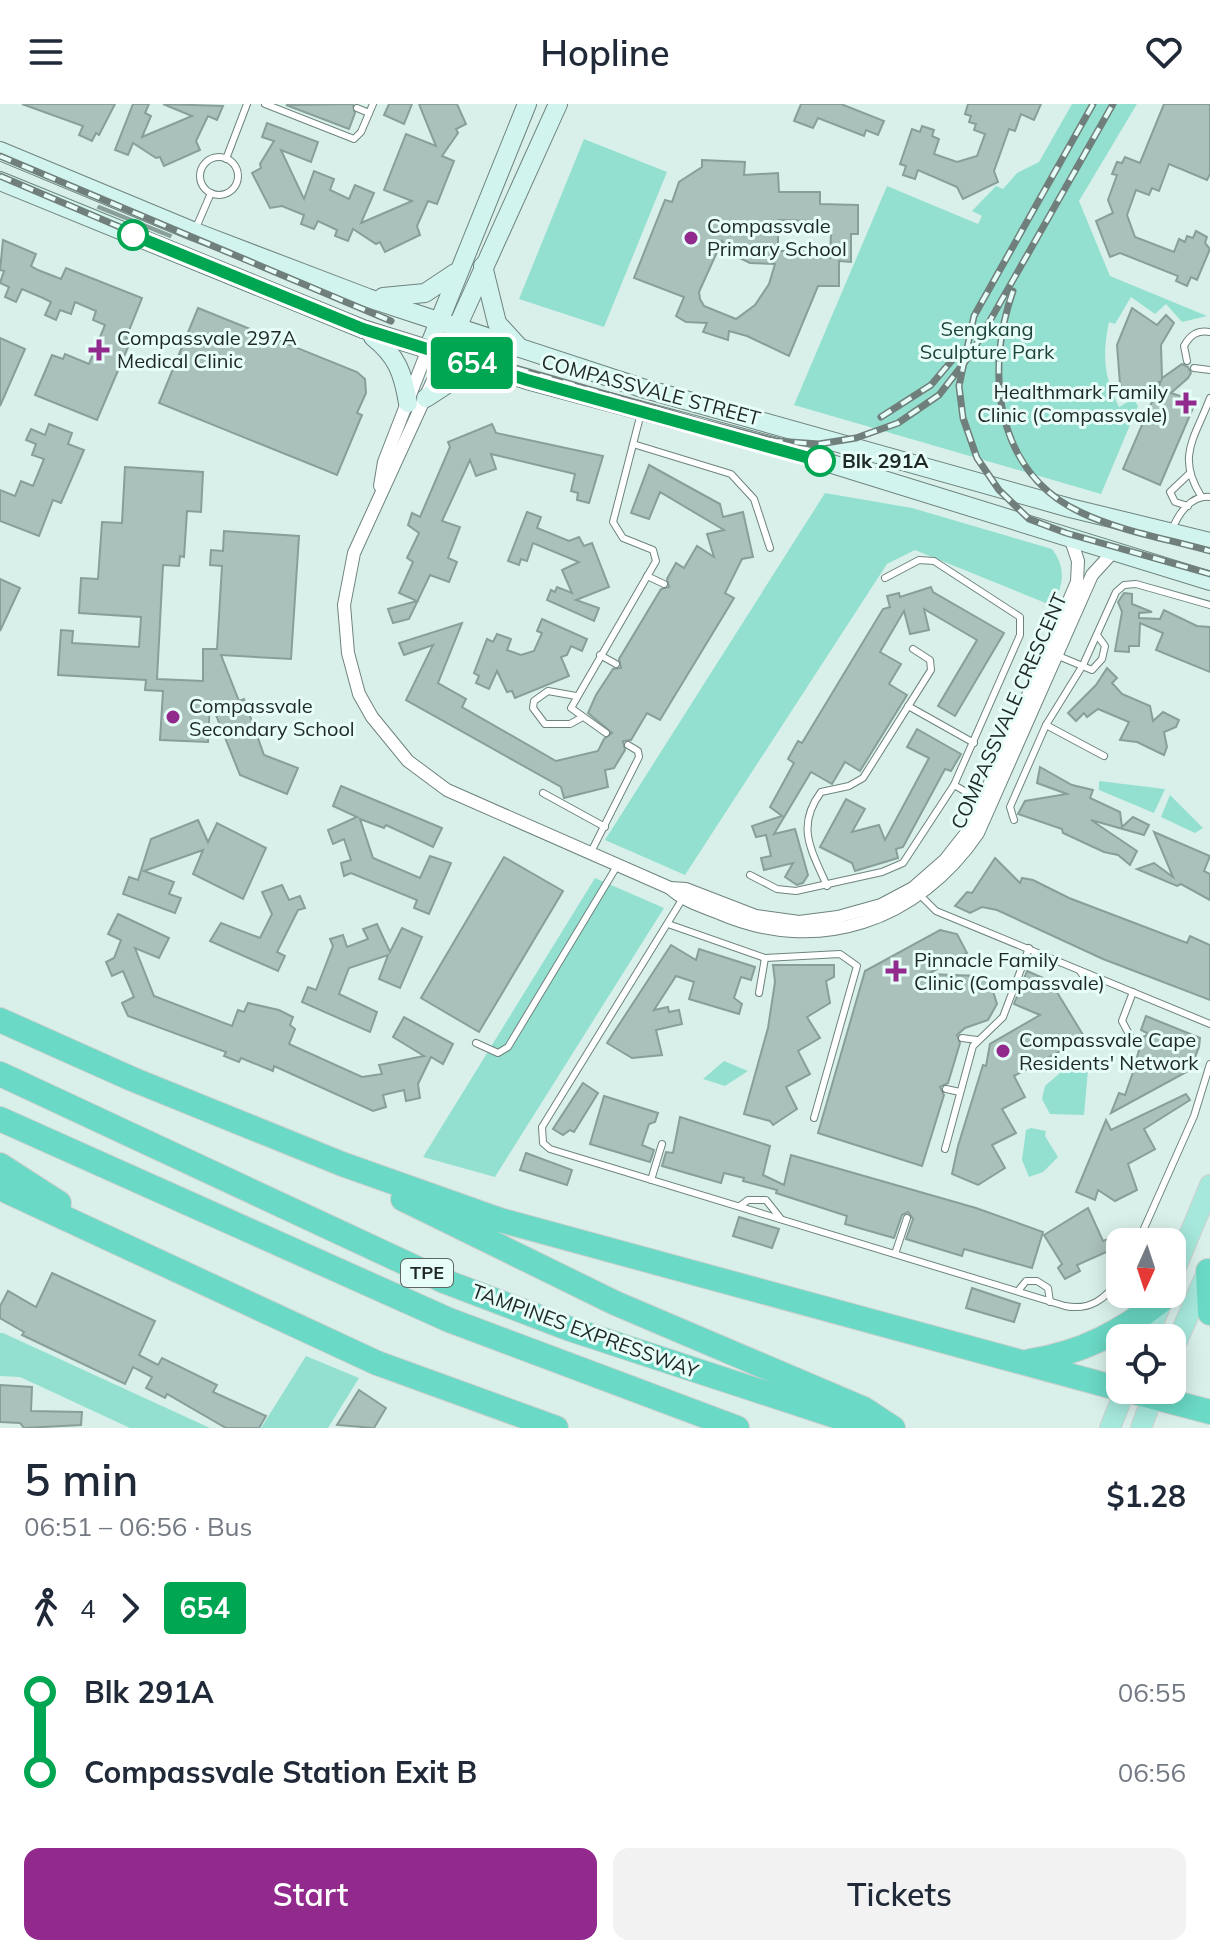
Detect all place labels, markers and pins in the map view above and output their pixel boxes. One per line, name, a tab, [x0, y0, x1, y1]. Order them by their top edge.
place label: Compassvale Primary School	[707, 213, 847, 261]
unlabelled marker	[118, 220, 148, 250]
marker: Compassvale Primary School	[682, 229, 700, 247]
place label: Compassvale 297A Medical Clinic	[117, 325, 297, 373]
marker: Compassvale 297A Medical Clinic	[88, 339, 110, 361]
place label: Healthmark Family Clinic (Compassvale)	[977, 379, 1168, 427]
marker: Healthmark Family Clinic (Compassvale)	[1175, 392, 1197, 414]
marker: Blk 291A	[805, 446, 835, 476]
place label: Blk 291A	[842, 448, 929, 473]
place label: Compassvale Secondary School	[189, 693, 355, 741]
marker: Compassvale Secondary School	[164, 708, 182, 726]
place label: Pinnacle Family Clinic (Compassvale)	[914, 947, 1105, 995]
marker: Pinnacle Family Clinic (Compassvale)	[885, 960, 907, 982]
place label: Compassvale Cape Residents' Network	[1019, 1027, 1199, 1075]
marker: Compassvale Cape Residents' Network	[994, 1042, 1012, 1060]

